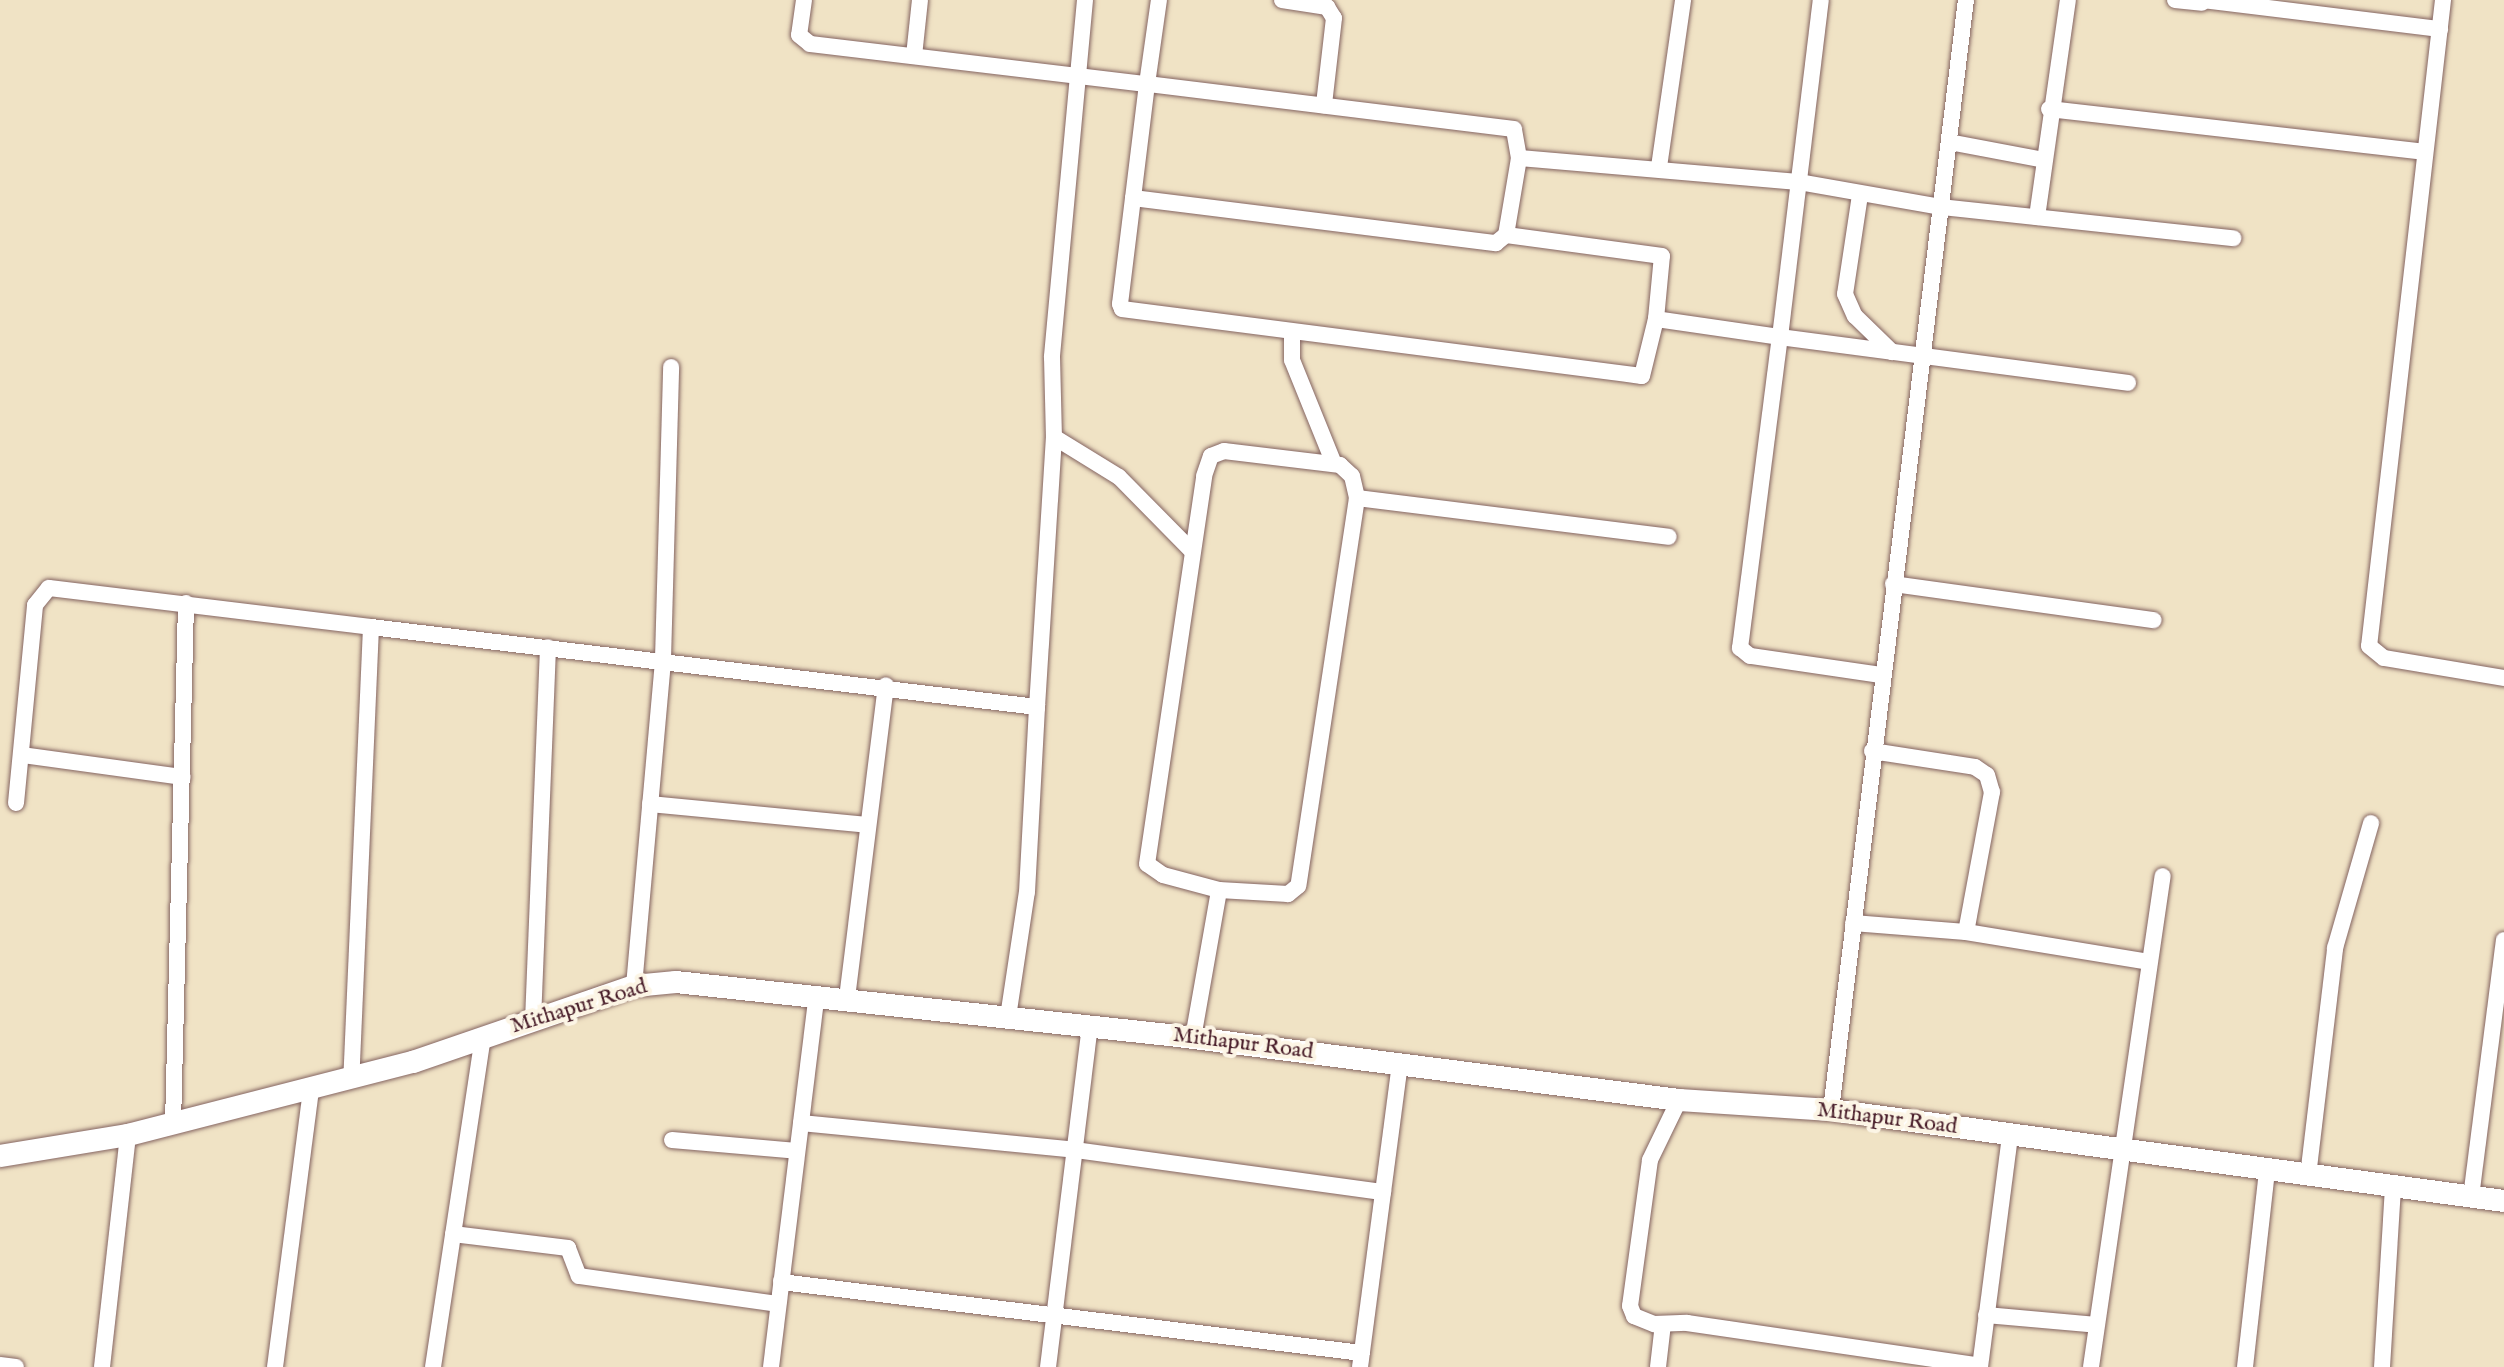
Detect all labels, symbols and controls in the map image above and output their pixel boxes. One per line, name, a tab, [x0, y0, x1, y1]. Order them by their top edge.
street label: Mithapur Road	[508, 974, 650, 1040]
street label: Mithapur Road	[1171, 1022, 1315, 1066]
street label: Mithapur Road	[1815, 1097, 1959, 1141]

